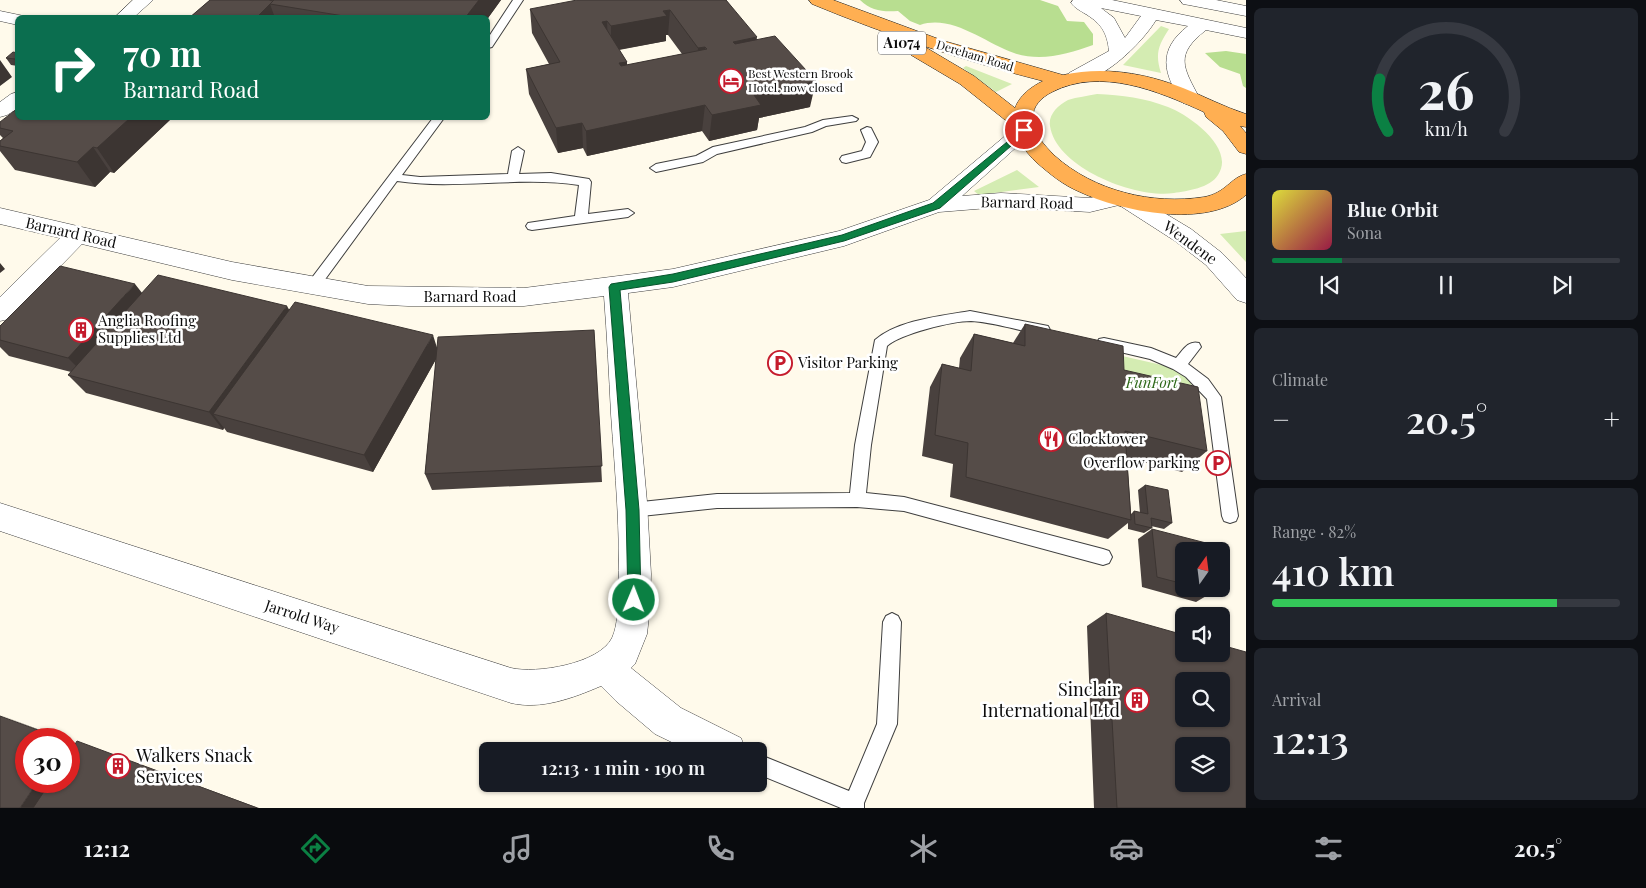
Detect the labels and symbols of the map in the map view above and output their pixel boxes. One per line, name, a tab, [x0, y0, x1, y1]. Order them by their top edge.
road number: A1074	[878, 32, 926, 54]
street label: Dereham Road	[935, 36, 1016, 74]
place label: Best Western Brook Hotel. now closed	[748, 65, 853, 95]
hotel icon: Best Western Brook Hotel. now closed	[718, 68, 744, 94]
pin	[1003, 109, 1045, 151]
street label: Barnard Road	[980, 191, 1074, 213]
street label: Barnard Road	[24, 212, 119, 252]
street label: Wendene	[1159, 215, 1222, 268]
street label: Barnard Road	[424, 286, 517, 306]
place label: Anglia Roofing Supplies Ltd	[97, 310, 196, 347]
building icon: Anglia Roofing Supplies Ltd	[68, 317, 94, 343]
parking icon: Visitor Parking	[767, 350, 793, 376]
place label: Visitor Parking	[797, 352, 898, 372]
park label: FunFort	[1125, 372, 1179, 392]
restaurant icon: Clocktower	[1038, 426, 1064, 452]
place label: Clocktower	[1068, 428, 1146, 448]
parking icon: Overflow parking	[1205, 450, 1231, 476]
place label: Overflow parking	[1083, 452, 1200, 472]
north arrow	[1175, 542, 1230, 598]
position arrow	[607, 573, 659, 625]
street label: Jarrold Way	[262, 594, 342, 638]
place label: Sinclair International Ltd	[982, 677, 1121, 722]
building icon: Sinclair International Ltd	[1124, 687, 1150, 713]
speed limit sign: 30	[15, 728, 80, 793]
place label: Walkers Snack Services	[135, 743, 253, 788]
building icon: Walkers Snack Services	[105, 753, 131, 779]

